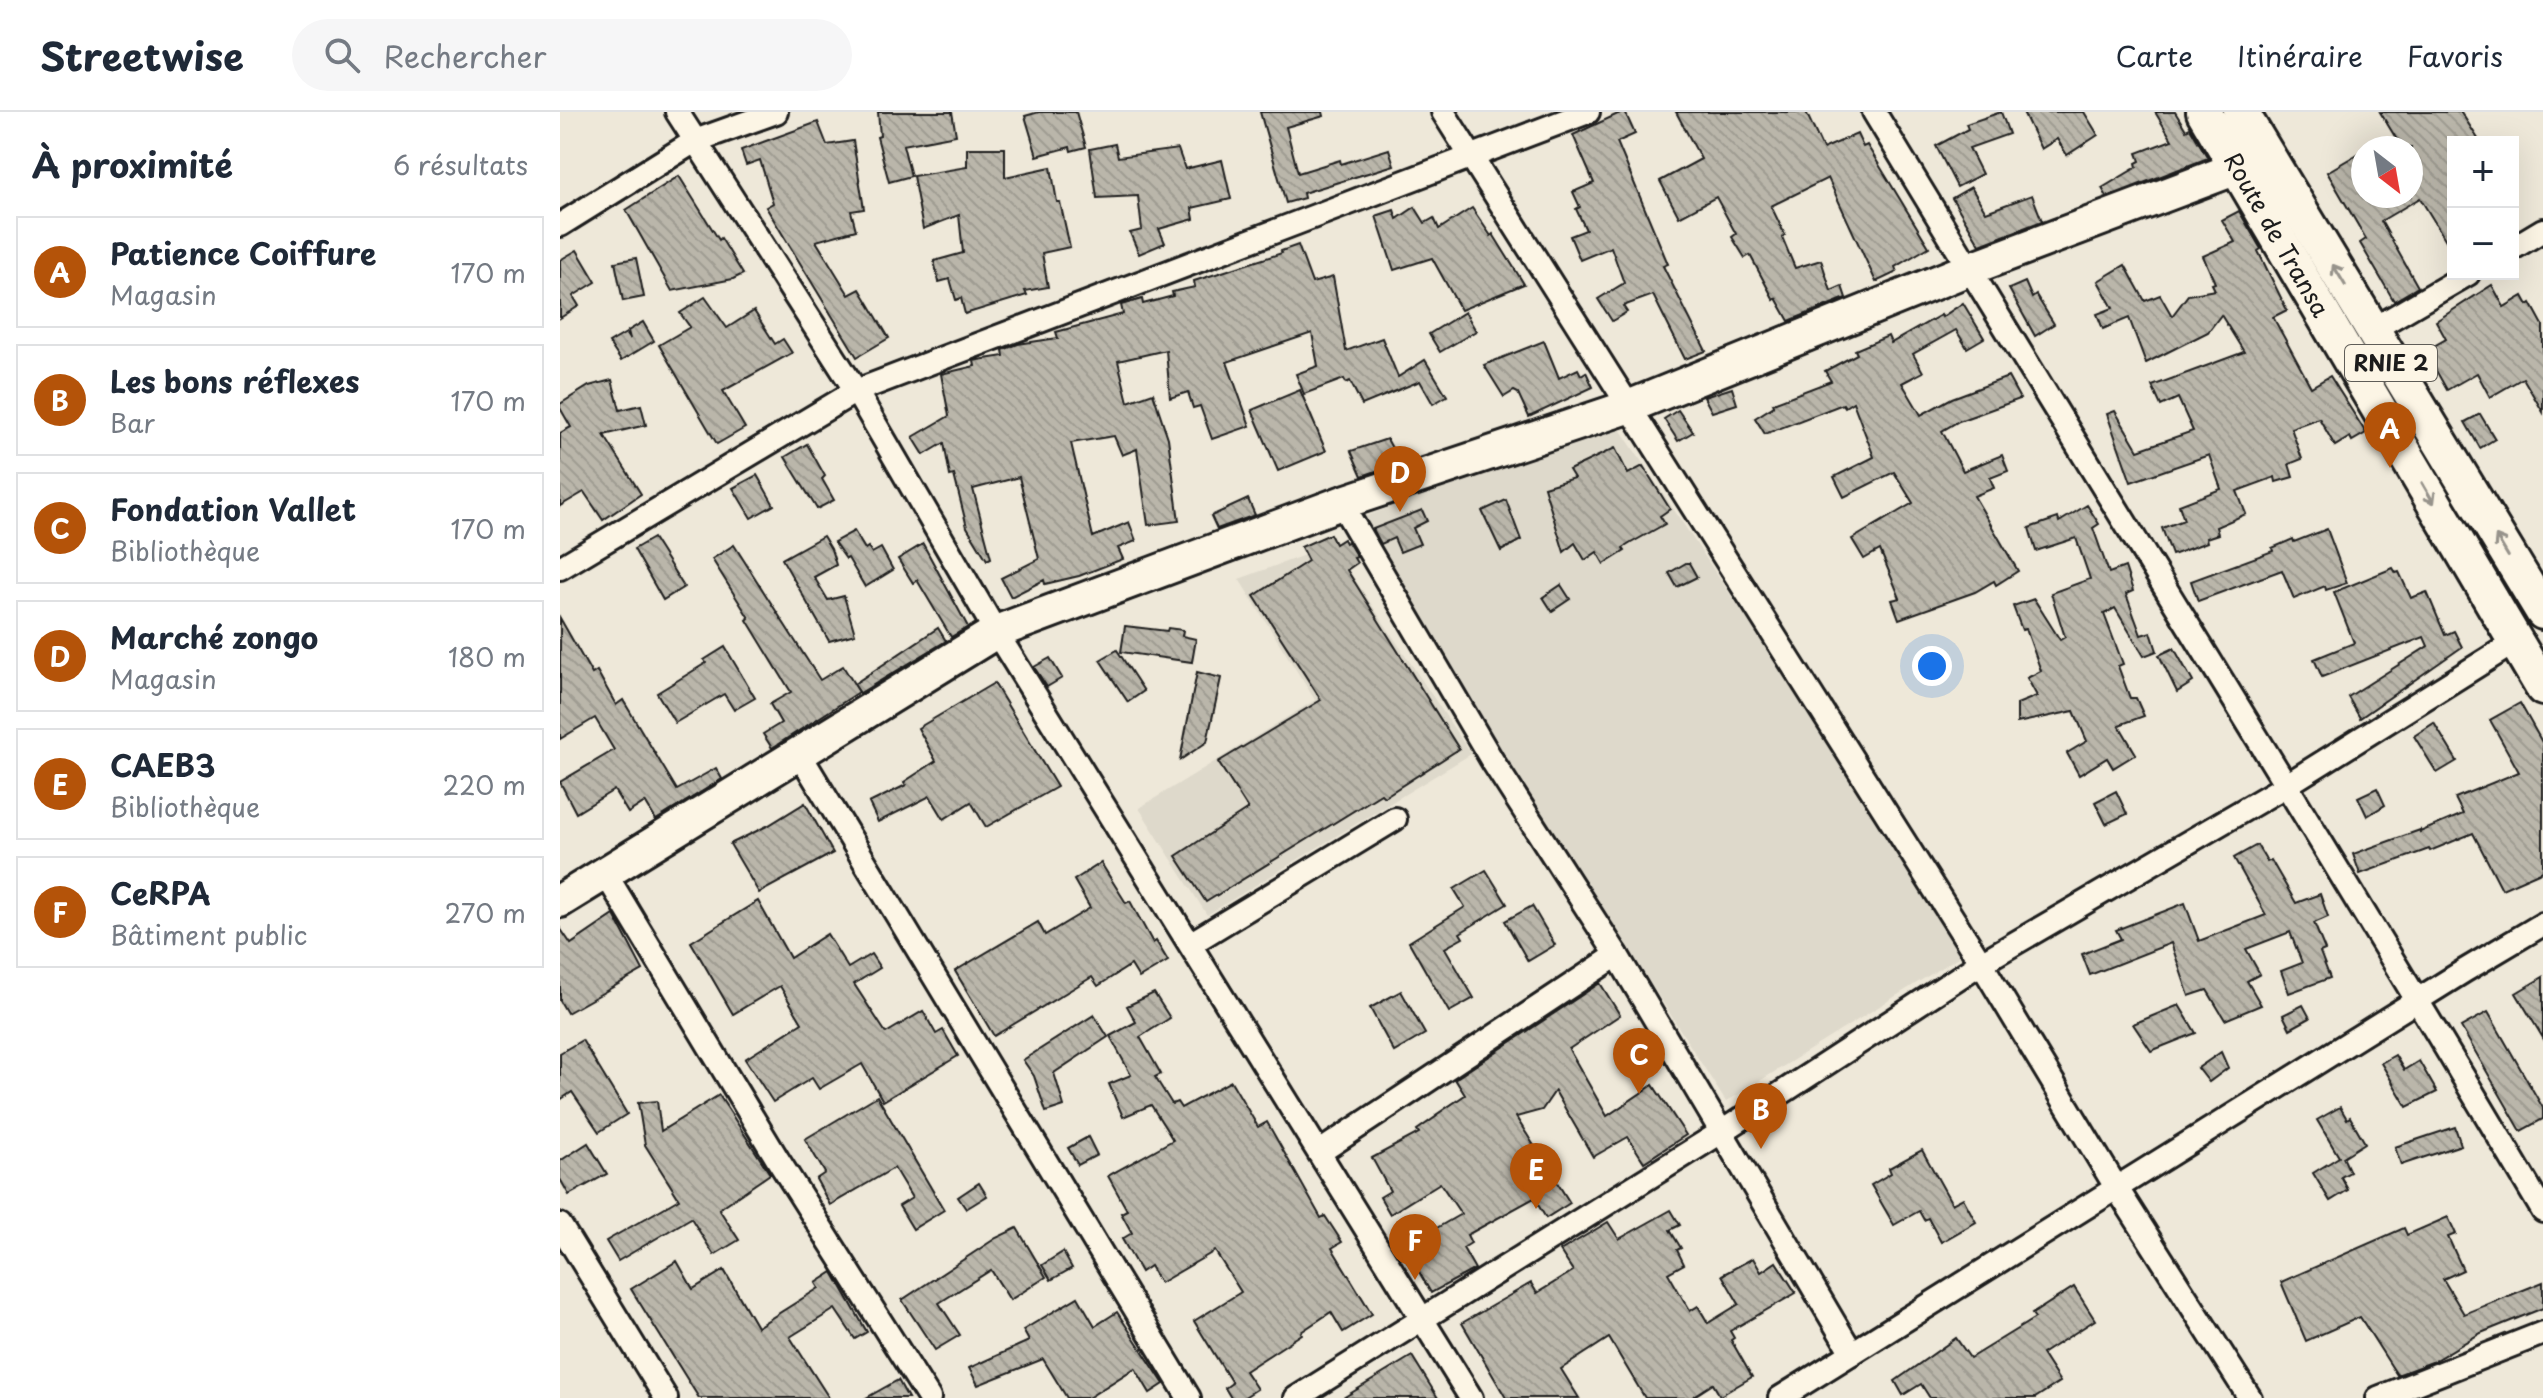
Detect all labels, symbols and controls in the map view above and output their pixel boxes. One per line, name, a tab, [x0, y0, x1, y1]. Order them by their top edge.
search box	[292, 19, 852, 91]
text: Streetwise	[40, 27, 244, 84]
icon: search	[320, 33, 364, 77]
text: Rechercher	[384, 33, 546, 78]
text: Carte	[2115, 34, 2193, 77]
text: Itinéraire	[2237, 34, 2363, 77]
text: Favoris	[2407, 34, 2503, 77]
north arrow	[2351, 136, 2423, 208]
map controls	[2447, 136, 2519, 280]
button: +	[2447, 136, 2519, 208]
text: À proximité	[32, 138, 233, 190]
text: 6 résultats	[393, 145, 528, 184]
street label: Route de Transa	[2216, 145, 2340, 323]
button: −	[2447, 208, 2519, 280]
text: Patience Coiffure	[110, 230, 377, 275]
text: A	[50, 253, 70, 292]
text: 170 m	[451, 253, 526, 292]
one-way arrow	[2331, 264, 2347, 287]
text: Magasin	[110, 275, 217, 314]
road number: RNIE 2	[2345, 345, 2437, 381]
text: Les bons réflexes	[110, 358, 360, 403]
text: B	[51, 381, 69, 420]
text: 170 m	[451, 381, 526, 420]
pin: A	[2364, 402, 2416, 468]
text: Bar	[110, 403, 155, 442]
pin: D	[1374, 446, 1426, 512]
one-way arrow	[2420, 481, 2436, 504]
text: Fondation Vallet	[110, 486, 356, 531]
text: C	[50, 509, 70, 548]
text: 170 m	[451, 509, 526, 548]
text: Bibliothèque	[110, 531, 260, 570]
one-way arrow	[2494, 535, 2510, 558]
text: Marché zongo	[110, 614, 318, 659]
text: D	[50, 637, 70, 676]
text: 180 m	[448, 637, 526, 676]
your location	[1912, 646, 1952, 686]
text: Magasin	[110, 659, 217, 698]
text: CAEB3	[110, 742, 215, 787]
text: E	[52, 765, 68, 804]
text: 220 m	[442, 765, 526, 804]
text: Bibliothèque	[110, 787, 260, 826]
text: CeRPA	[110, 870, 211, 915]
text: F	[52, 893, 68, 932]
text: 270 m	[445, 893, 526, 932]
text: Bâtiment public	[110, 915, 307, 954]
pin: C	[1613, 1028, 1665, 1094]
pin: B	[1735, 1083, 1787, 1149]
pin: E	[1510, 1143, 1562, 1209]
pin: F	[1389, 1214, 1441, 1280]

